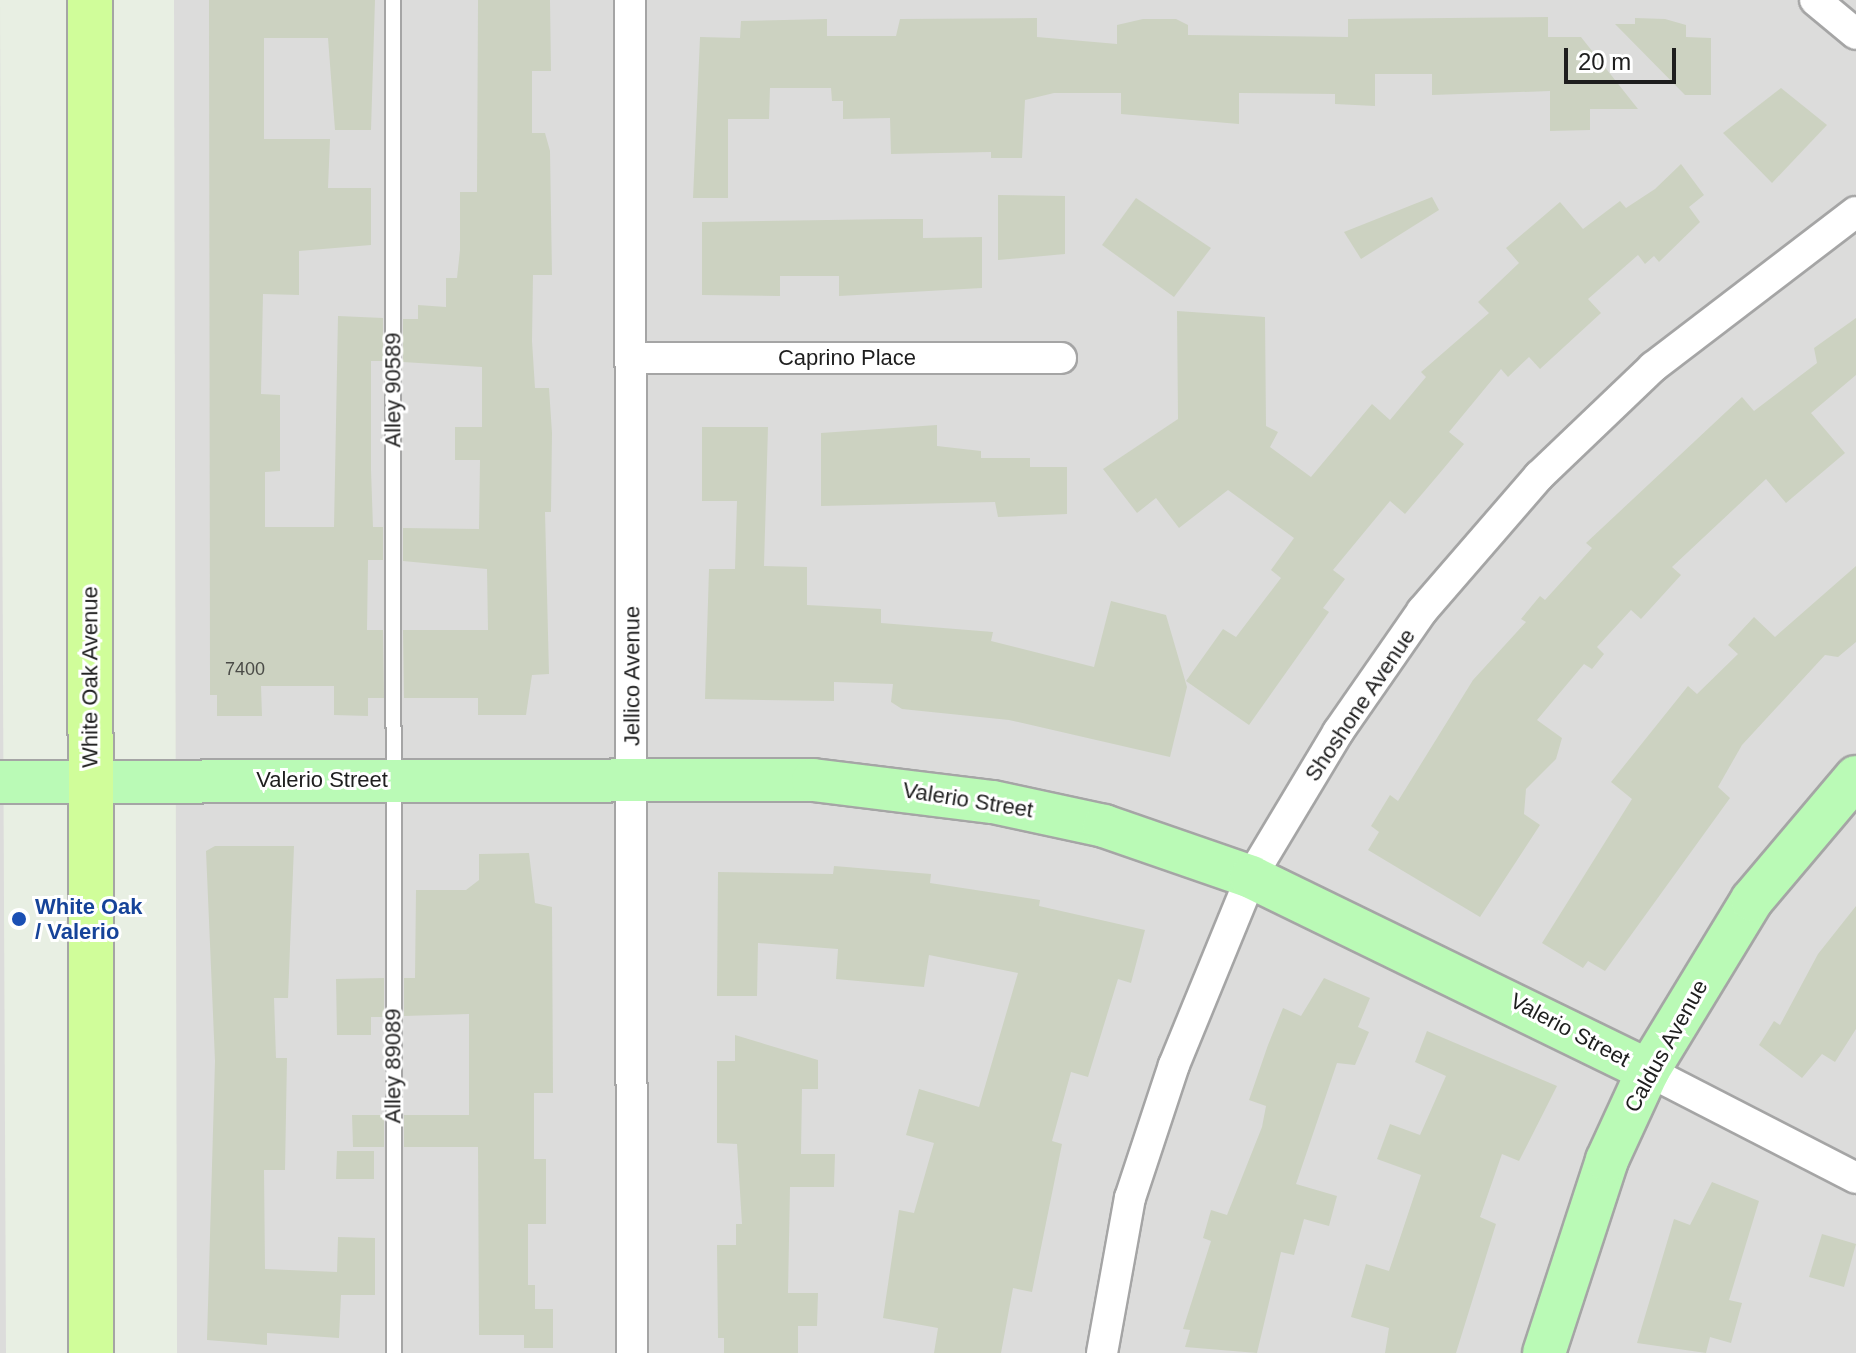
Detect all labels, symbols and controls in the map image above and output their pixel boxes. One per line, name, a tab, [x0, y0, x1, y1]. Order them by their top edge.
scale bar	[1568, 32, 1680, 82]
text: 20 m	[1578, 48, 1631, 75]
street label: Alley 90589	[380, 333, 406, 447]
street label: Caprino Place	[778, 345, 916, 371]
street label: White Oak Avenue	[77, 585, 103, 769]
street label: Jellico Avenue	[619, 605, 645, 747]
street label: Shoshone Avenue	[1299, 623, 1421, 787]
house number: 7400	[225, 658, 265, 680]
street label: Valerio Street	[256, 767, 388, 793]
street label: Valerio Street	[901, 777, 1035, 823]
place label: White Oak / Valerio	[35, 893, 143, 944]
marker: White Oak / Valerio	[10, 910, 28, 928]
street label: Caldus Avenue	[1618, 975, 1714, 1117]
street label: Valerio Street	[1506, 987, 1634, 1073]
street label: Alley 89089	[380, 1009, 406, 1123]

